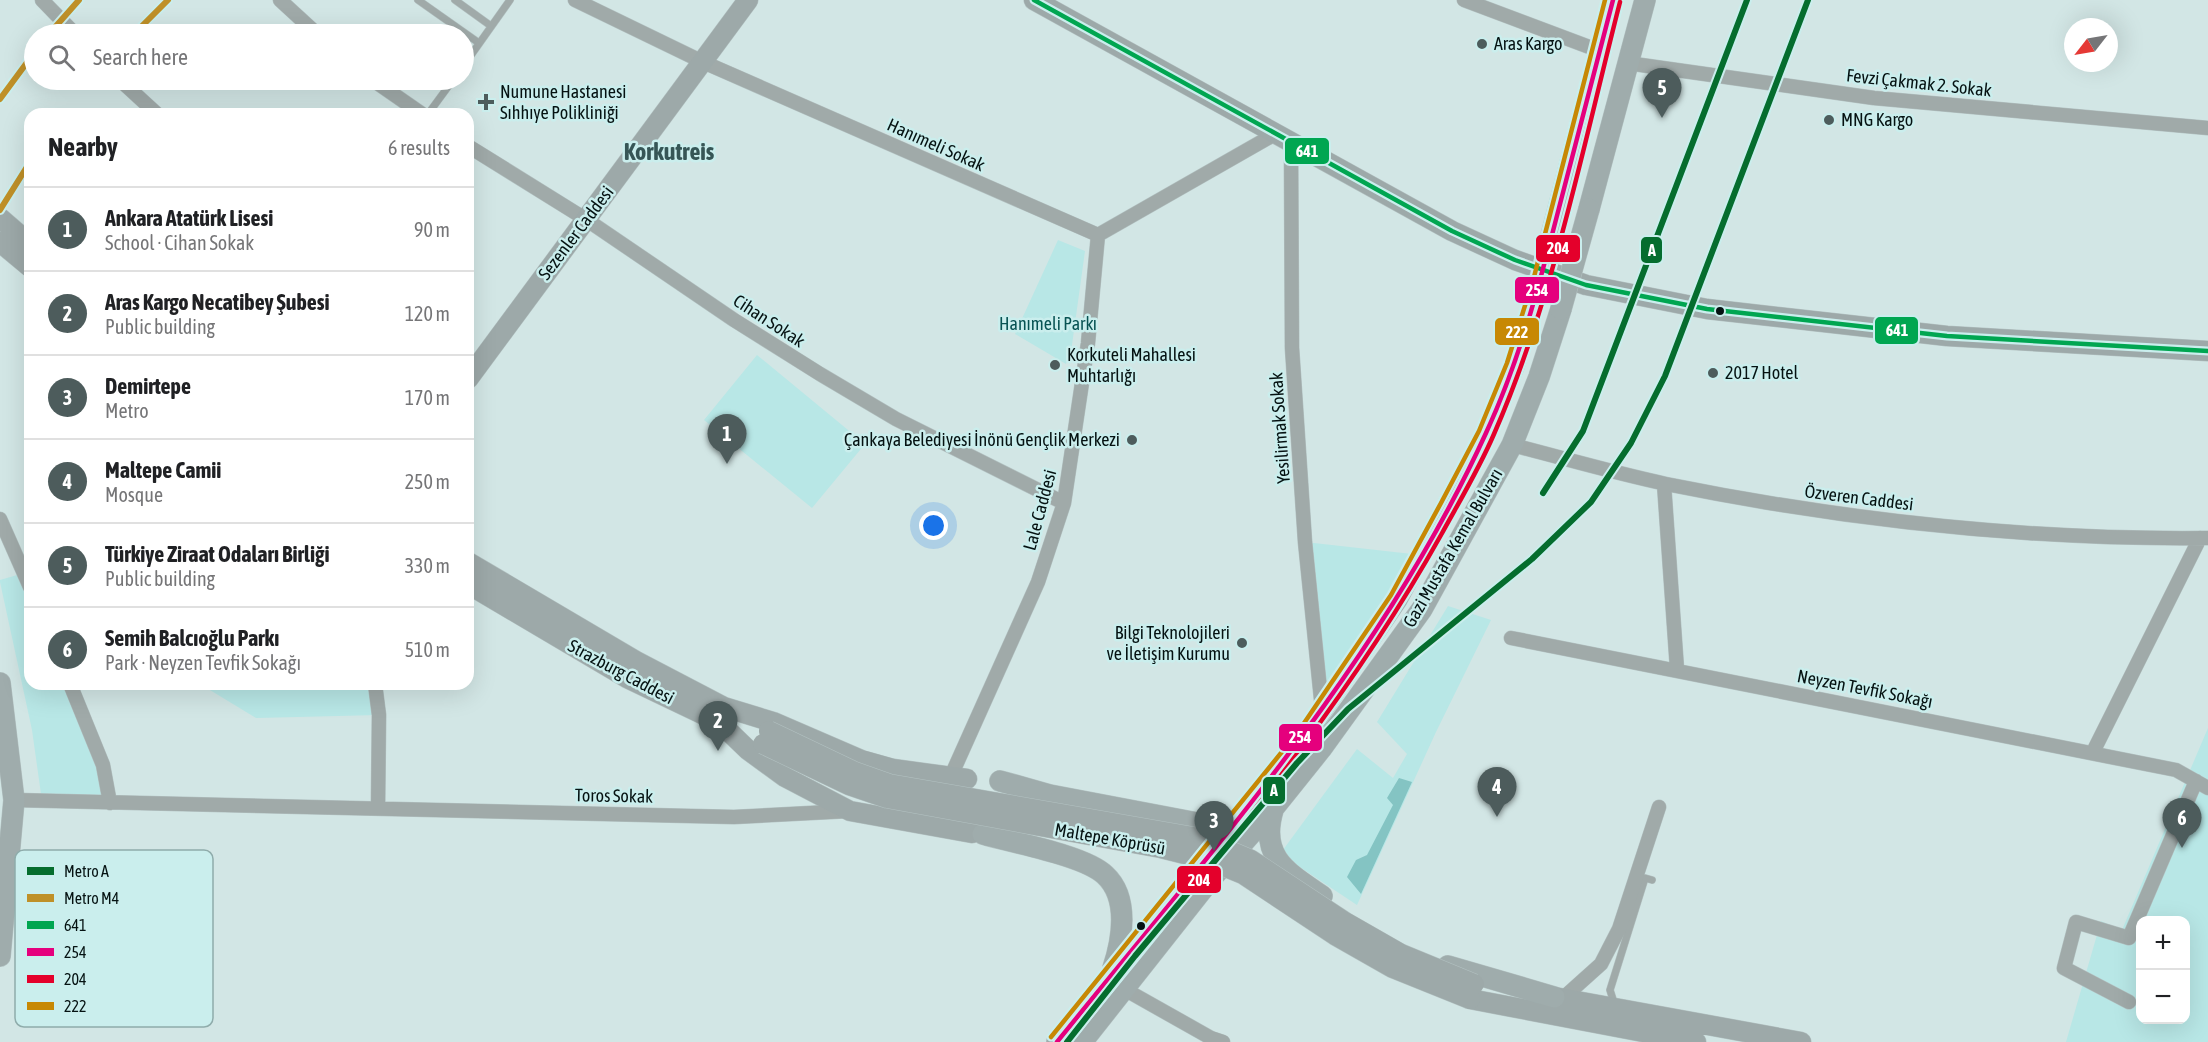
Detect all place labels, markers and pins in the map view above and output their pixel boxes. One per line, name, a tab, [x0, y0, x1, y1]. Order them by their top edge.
place label: Aras Kargo	[1494, 33, 1562, 54]
marker: Aras Kargo	[1475, 37, 1489, 51]
pin: 5	[1642, 68, 1682, 118]
place label: Numune Hastanesi Sıhhıye Polikliniği	[500, 81, 626, 123]
marker: Numune Hastanesi Sıhhıye Polikliniği	[477, 93, 495, 111]
place label: MNG Kargo	[1841, 109, 1913, 130]
marker: MNG Kargo	[1822, 113, 1836, 127]
unlabelled marker	[1714, 305, 1726, 317]
place label: Korkuteli Mahallesi Muhtarlığı	[1067, 344, 1196, 386]
marker: Korkuteli Mahallesi Muhtarlığı	[1048, 358, 1062, 372]
place label: 2017 Hotel	[1725, 362, 1798, 383]
marker: 2017 Hotel	[1706, 366, 1720, 380]
pin: 1	[708, 414, 746, 464]
place label: Çankaya Belediyesi İnönü Gençlik Merkezi	[844, 429, 1120, 450]
marker: Çankaya Belediyesi İnönü Gençlik Merkezi	[1125, 433, 1139, 447]
place label: Bilgi Teknolojileri ve İletişim Kurumu	[1107, 622, 1230, 664]
marker: Bilgi Teknolojileri ve İletişim Kurumu	[1235, 636, 1249, 650]
pin: 2	[698, 702, 738, 751]
pin: 4	[1478, 768, 1516, 817]
pin: 6	[2162, 798, 2202, 848]
pin: 3	[1194, 802, 1234, 851]
unlabelled marker	[1135, 920, 1147, 932]

